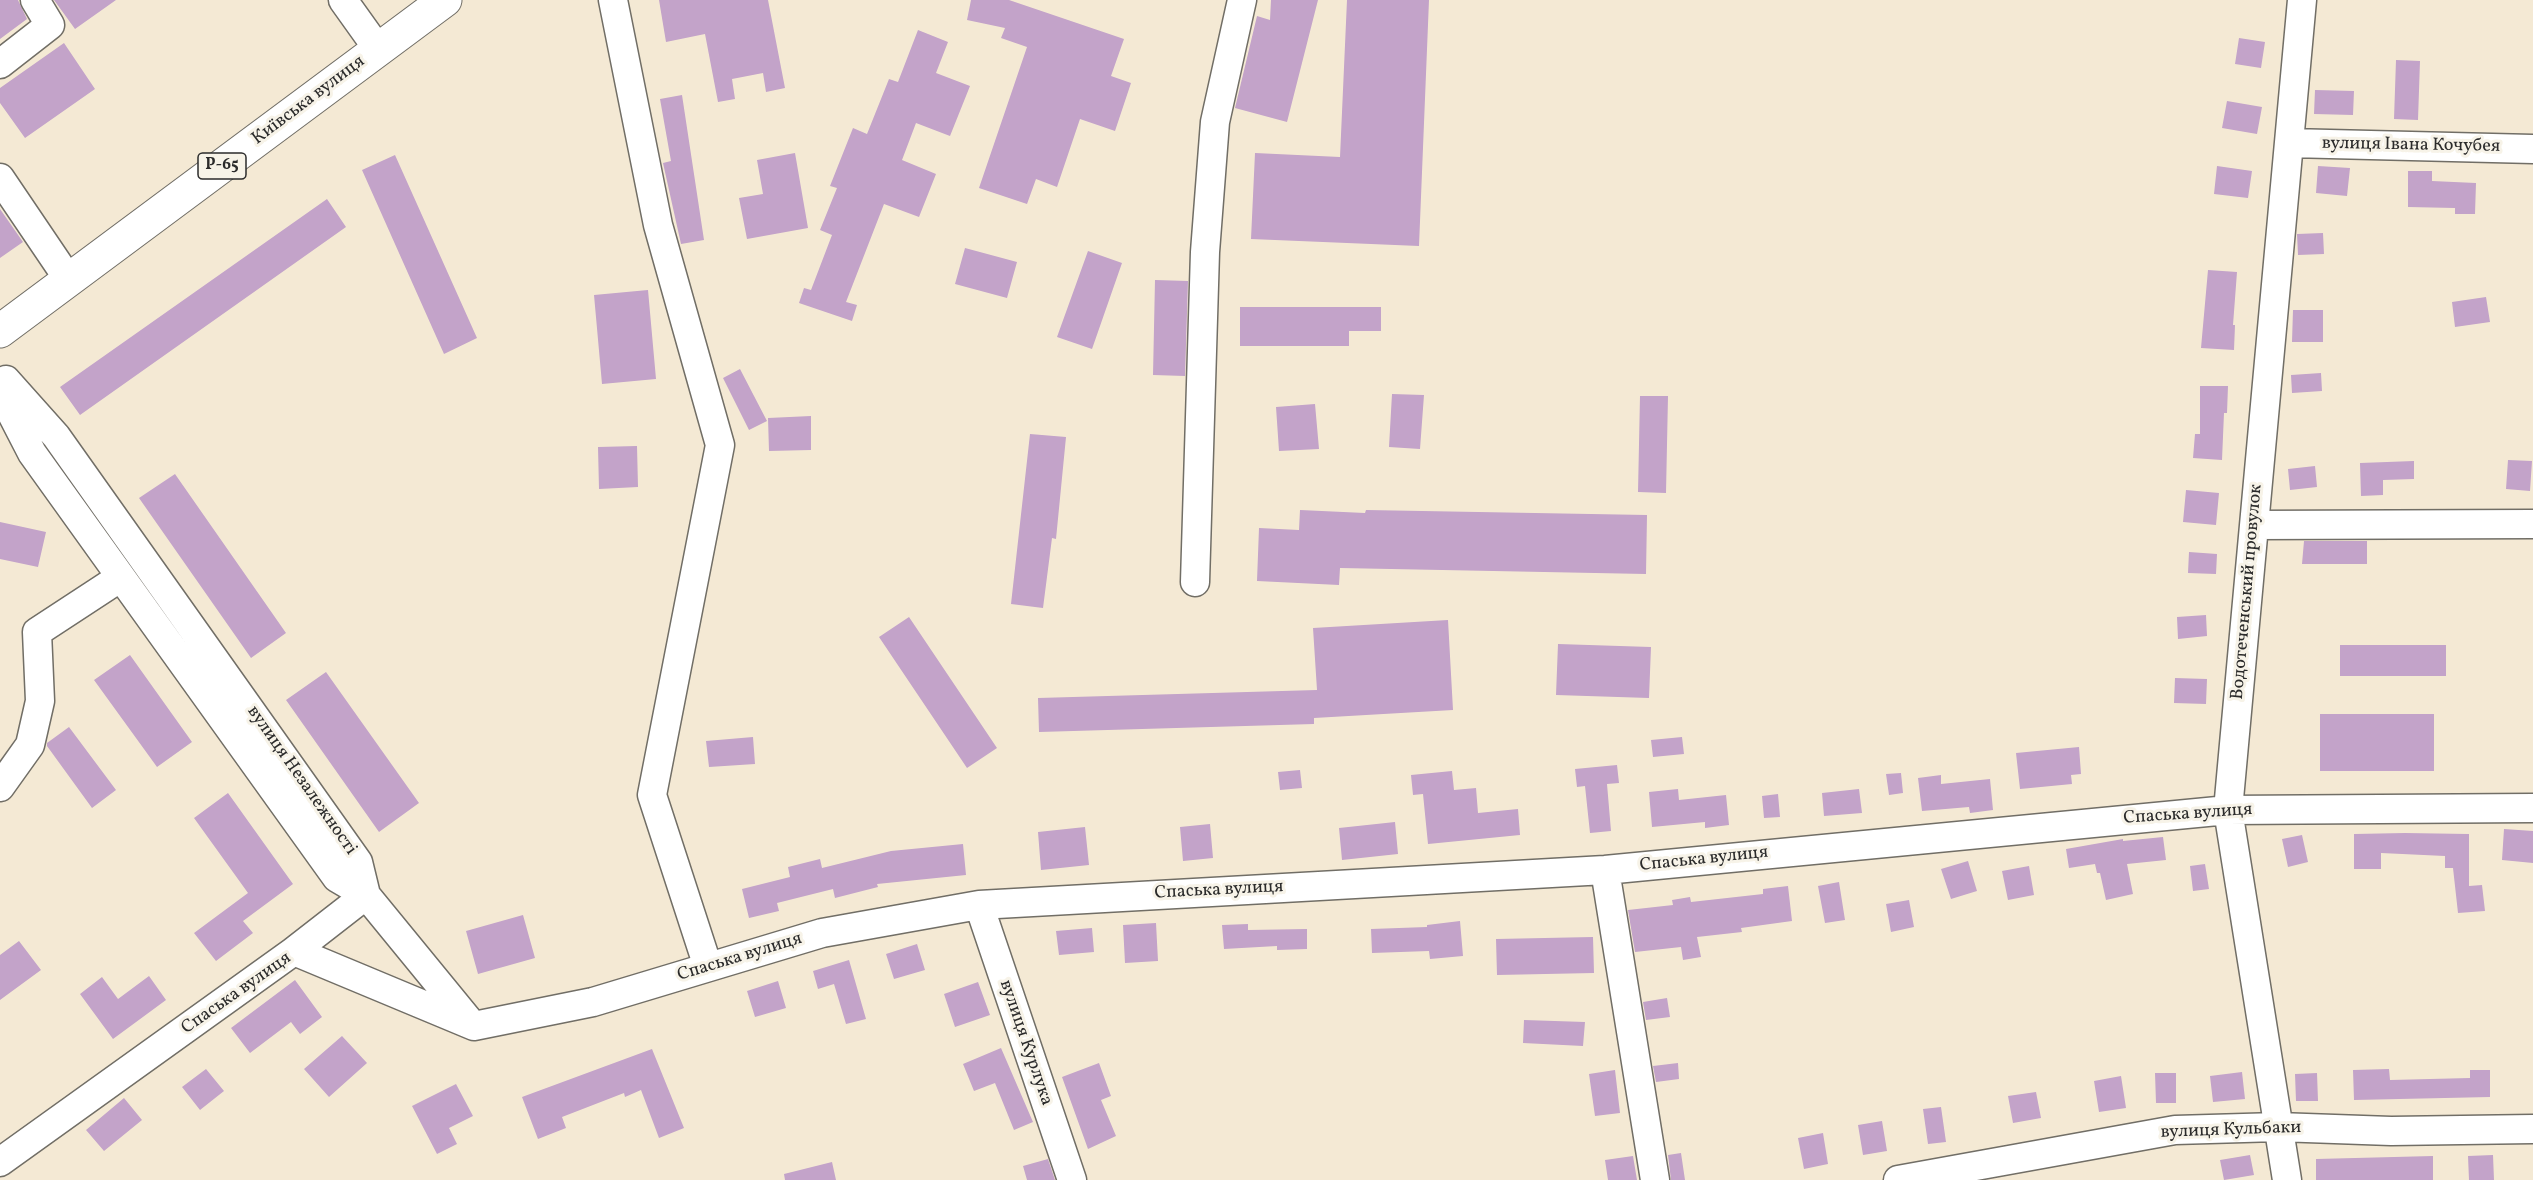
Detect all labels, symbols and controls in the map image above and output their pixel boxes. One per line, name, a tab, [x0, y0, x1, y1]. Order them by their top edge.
street label: Київська вулиця	[248, 52, 370, 150]
street label: вулиця Івана Кочубея	[2322, 134, 2500, 158]
road number: Р-65	[198, 153, 246, 179]
street label: Водотеченський провулок	[2228, 483, 2268, 701]
street label: вулиця Незалежності	[241, 702, 361, 860]
street label: Спаська вулиця	[2123, 800, 2253, 830]
street label: Спаська вулиця	[1639, 843, 1769, 877]
street label: Спаська вулиця	[1154, 877, 1284, 905]
street label: Спаська вулиця	[675, 929, 805, 987]
street label: Спаська вулиця	[178, 948, 296, 1040]
street label: вулиця Курлука	[993, 977, 1057, 1109]
street label: вулиця Кульбаки	[2160, 1118, 2302, 1144]

